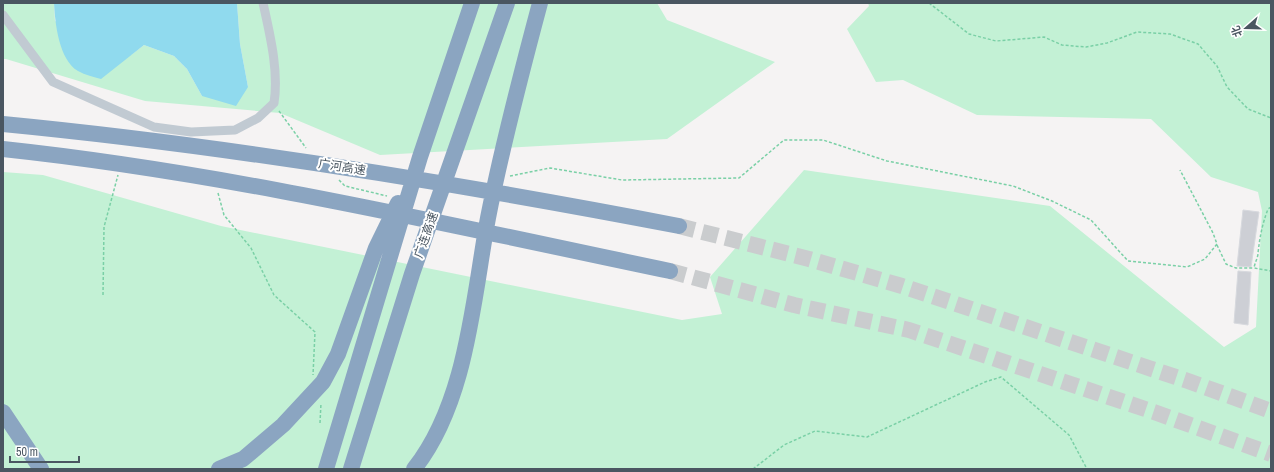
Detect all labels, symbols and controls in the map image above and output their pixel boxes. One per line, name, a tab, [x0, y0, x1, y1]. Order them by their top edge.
north arrow	[1226, 8, 1266, 48]
text: 北	[1228, 24, 1245, 39]
street label: 广河高速	[317, 155, 367, 179]
street label: 广连高速	[410, 210, 442, 260]
scale bar	[10, 438, 79, 464]
text: 50 m	[16, 444, 38, 460]

